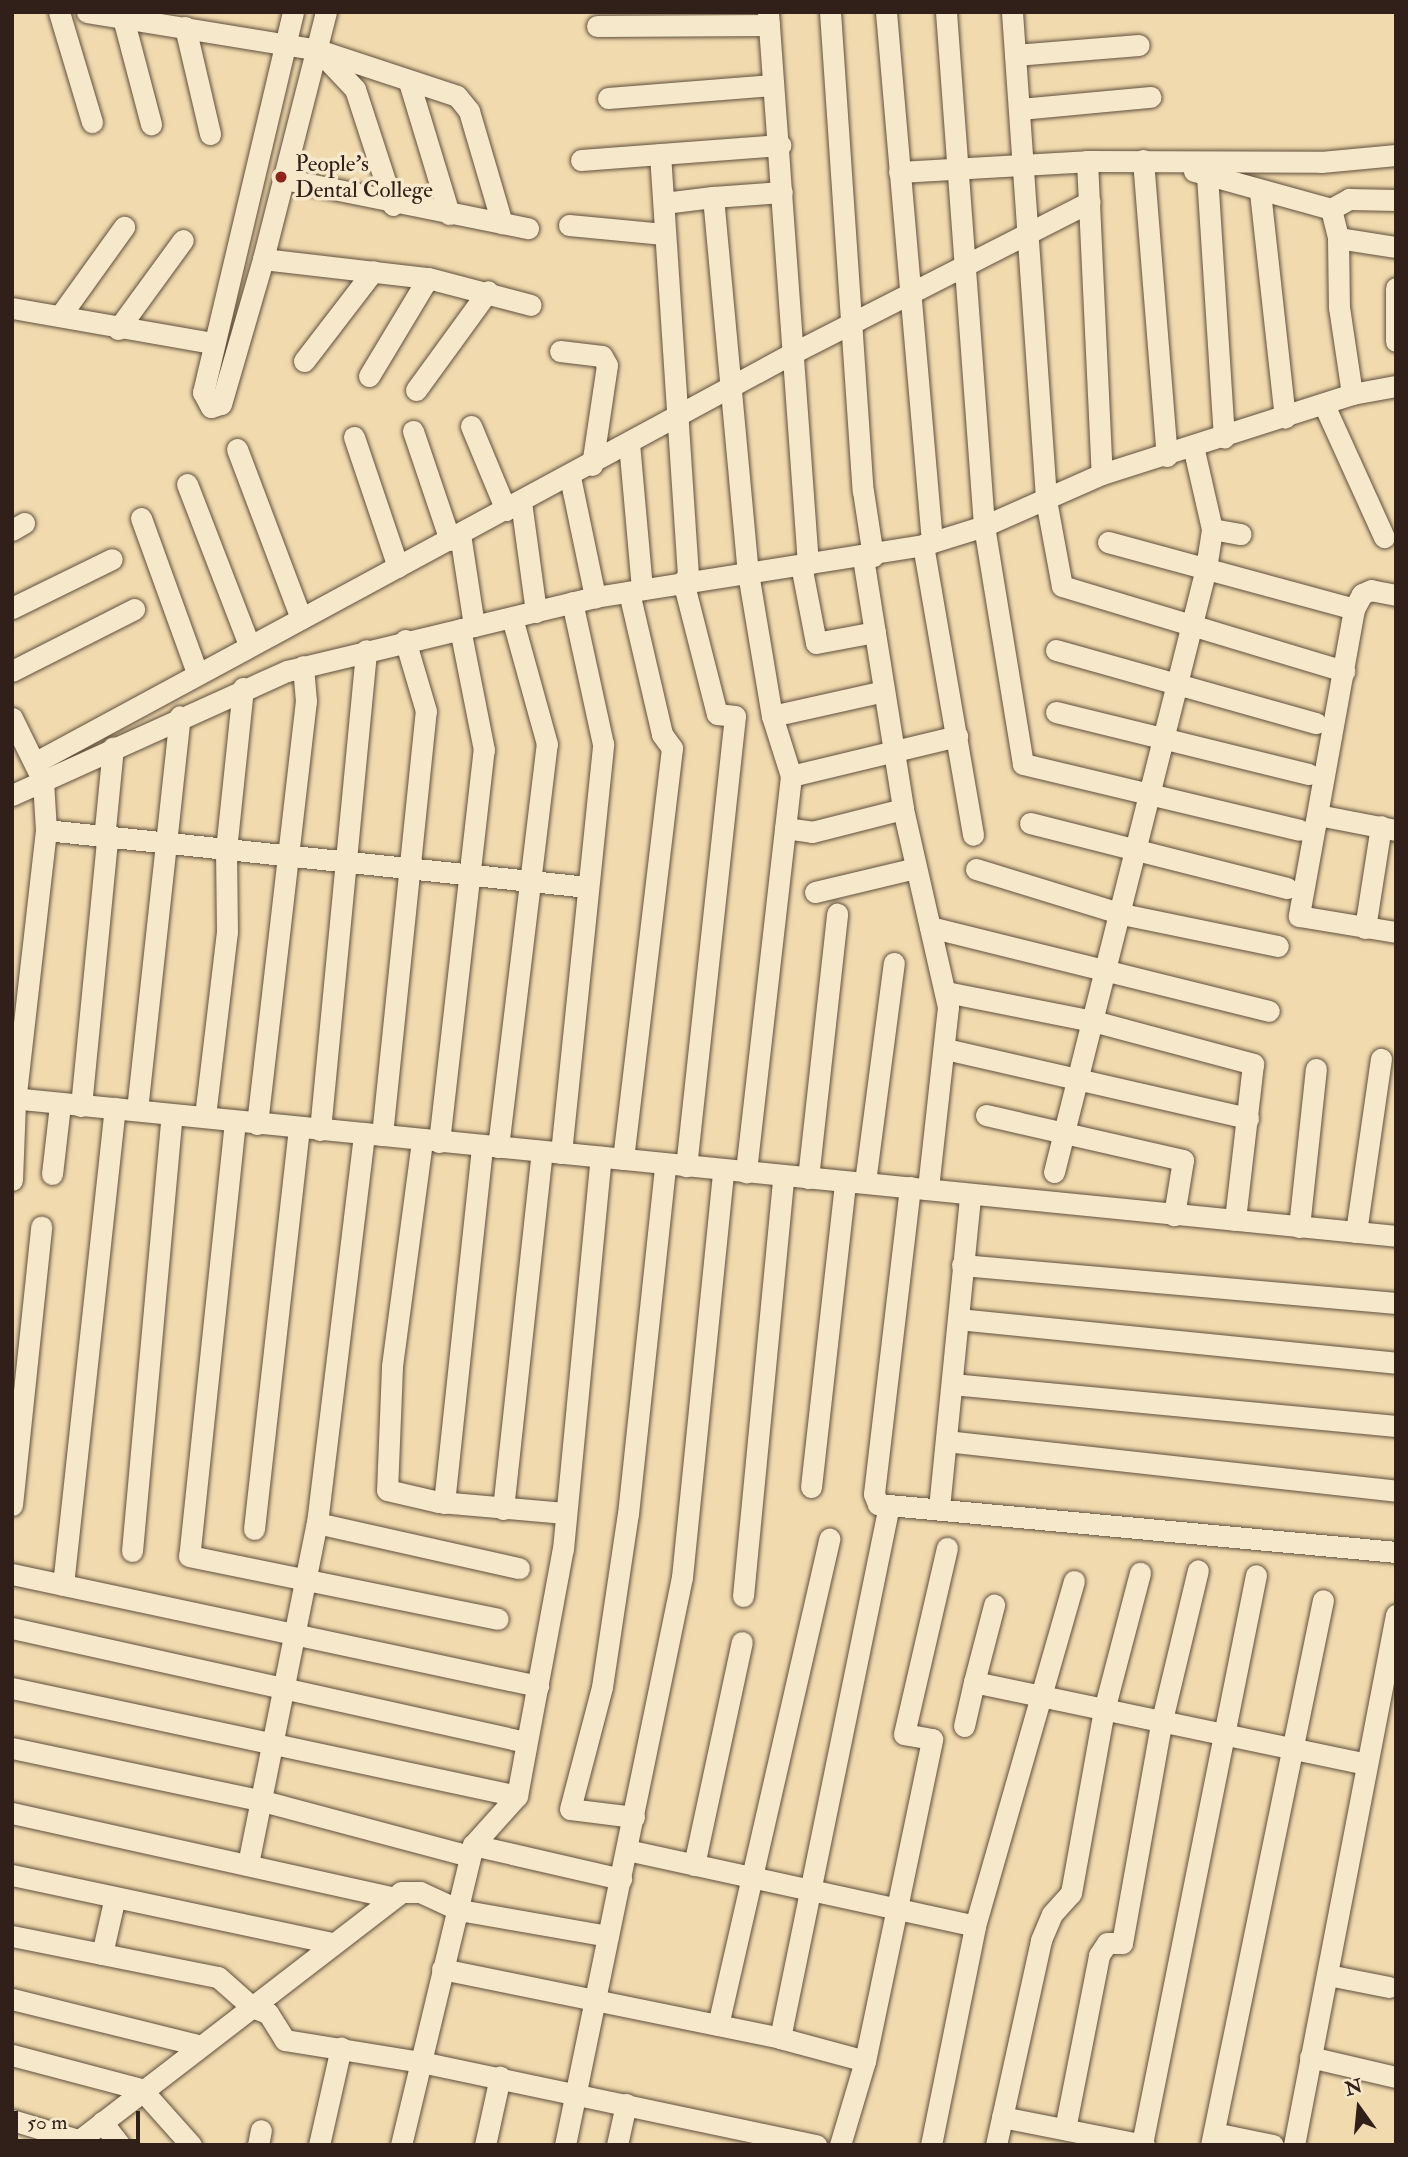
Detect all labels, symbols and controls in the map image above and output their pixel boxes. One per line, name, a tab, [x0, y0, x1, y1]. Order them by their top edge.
place label: People's Dental College	[295, 150, 433, 204]
marker: People's Dental College	[273, 169, 289, 185]
north arrow	[1324, 2073, 1394, 2143]
text: N	[1342, 2074, 1365, 2102]
scale bar	[18, 2098, 144, 2142]
text: 50 m	[27, 2109, 68, 2136]

